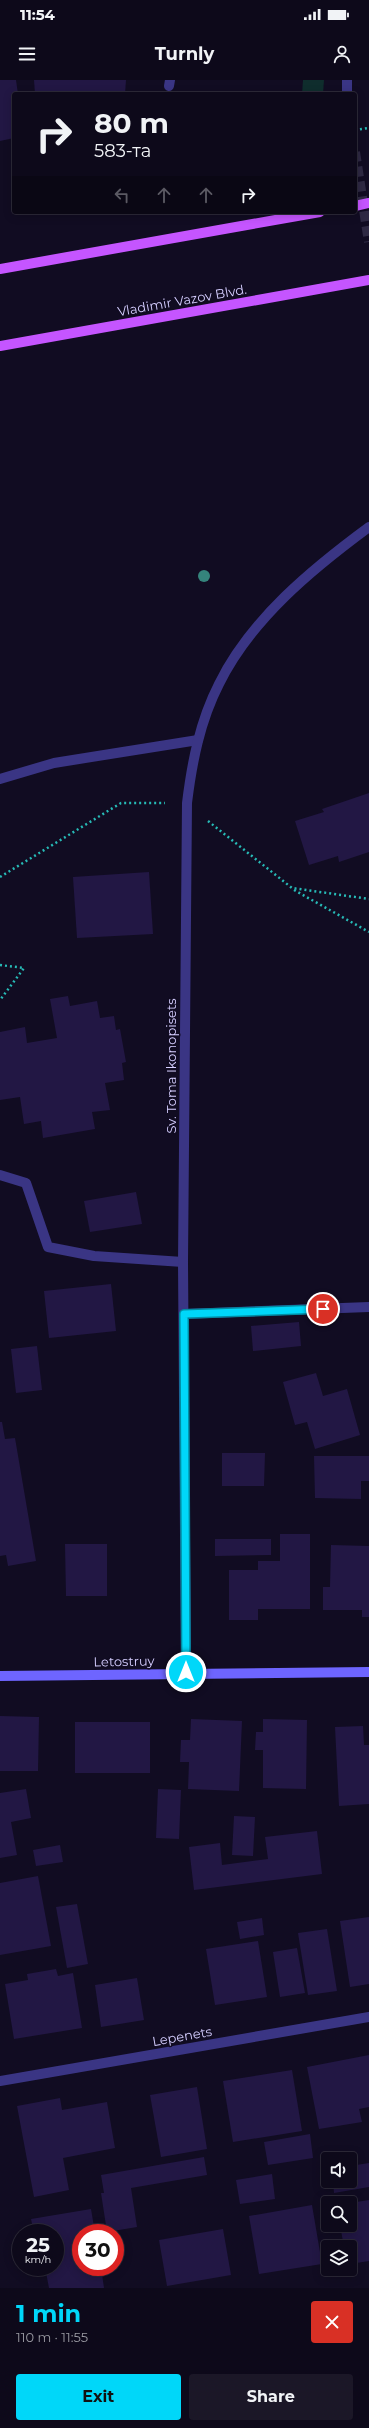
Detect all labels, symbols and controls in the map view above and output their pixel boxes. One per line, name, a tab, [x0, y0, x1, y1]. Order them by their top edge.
text: 11:54	[20, 5, 55, 24]
icon: menu	[16, 43, 38, 65]
text: Turnly	[155, 43, 214, 65]
icon: person	[331, 43, 353, 65]
text: 80 m	[94, 106, 169, 140]
icon: right	[28, 108, 80, 160]
text: 583-та	[94, 140, 151, 162]
icon: left	[111, 184, 133, 206]
icon: ahead	[153, 184, 175, 206]
icon: ahead	[195, 184, 217, 206]
icon: right	[237, 184, 259, 206]
street label: Vladimir Vazov Blvd.	[116, 281, 248, 319]
street label: Sv. Toma Ikonopisets	[163, 998, 179, 1134]
pin	[306, 1292, 340, 1326]
icon: arrive	[312, 1298, 334, 1320]
position arrow	[165, 1651, 207, 1693]
street label: Letostruy	[93, 1652, 156, 1670]
street label: Lepenets	[151, 2023, 213, 2049]
map controls	[321, 2152, 357, 2276]
button: sound	[321, 2152, 357, 2188]
button: search	[321, 2196, 357, 2232]
speed limit sign: 30	[72, 2224, 124, 2276]
text: 25	[26, 2233, 50, 2257]
button: layers	[321, 2240, 357, 2276]
text: km/h	[25, 2253, 51, 2266]
text: 1 min	[16, 2299, 81, 2328]
button: close	[311, 2301, 353, 2343]
text: 110 m · 11:55	[16, 2329, 88, 2345]
button: Exit	[16, 2374, 181, 2420]
button: Share	[189, 2374, 353, 2420]

